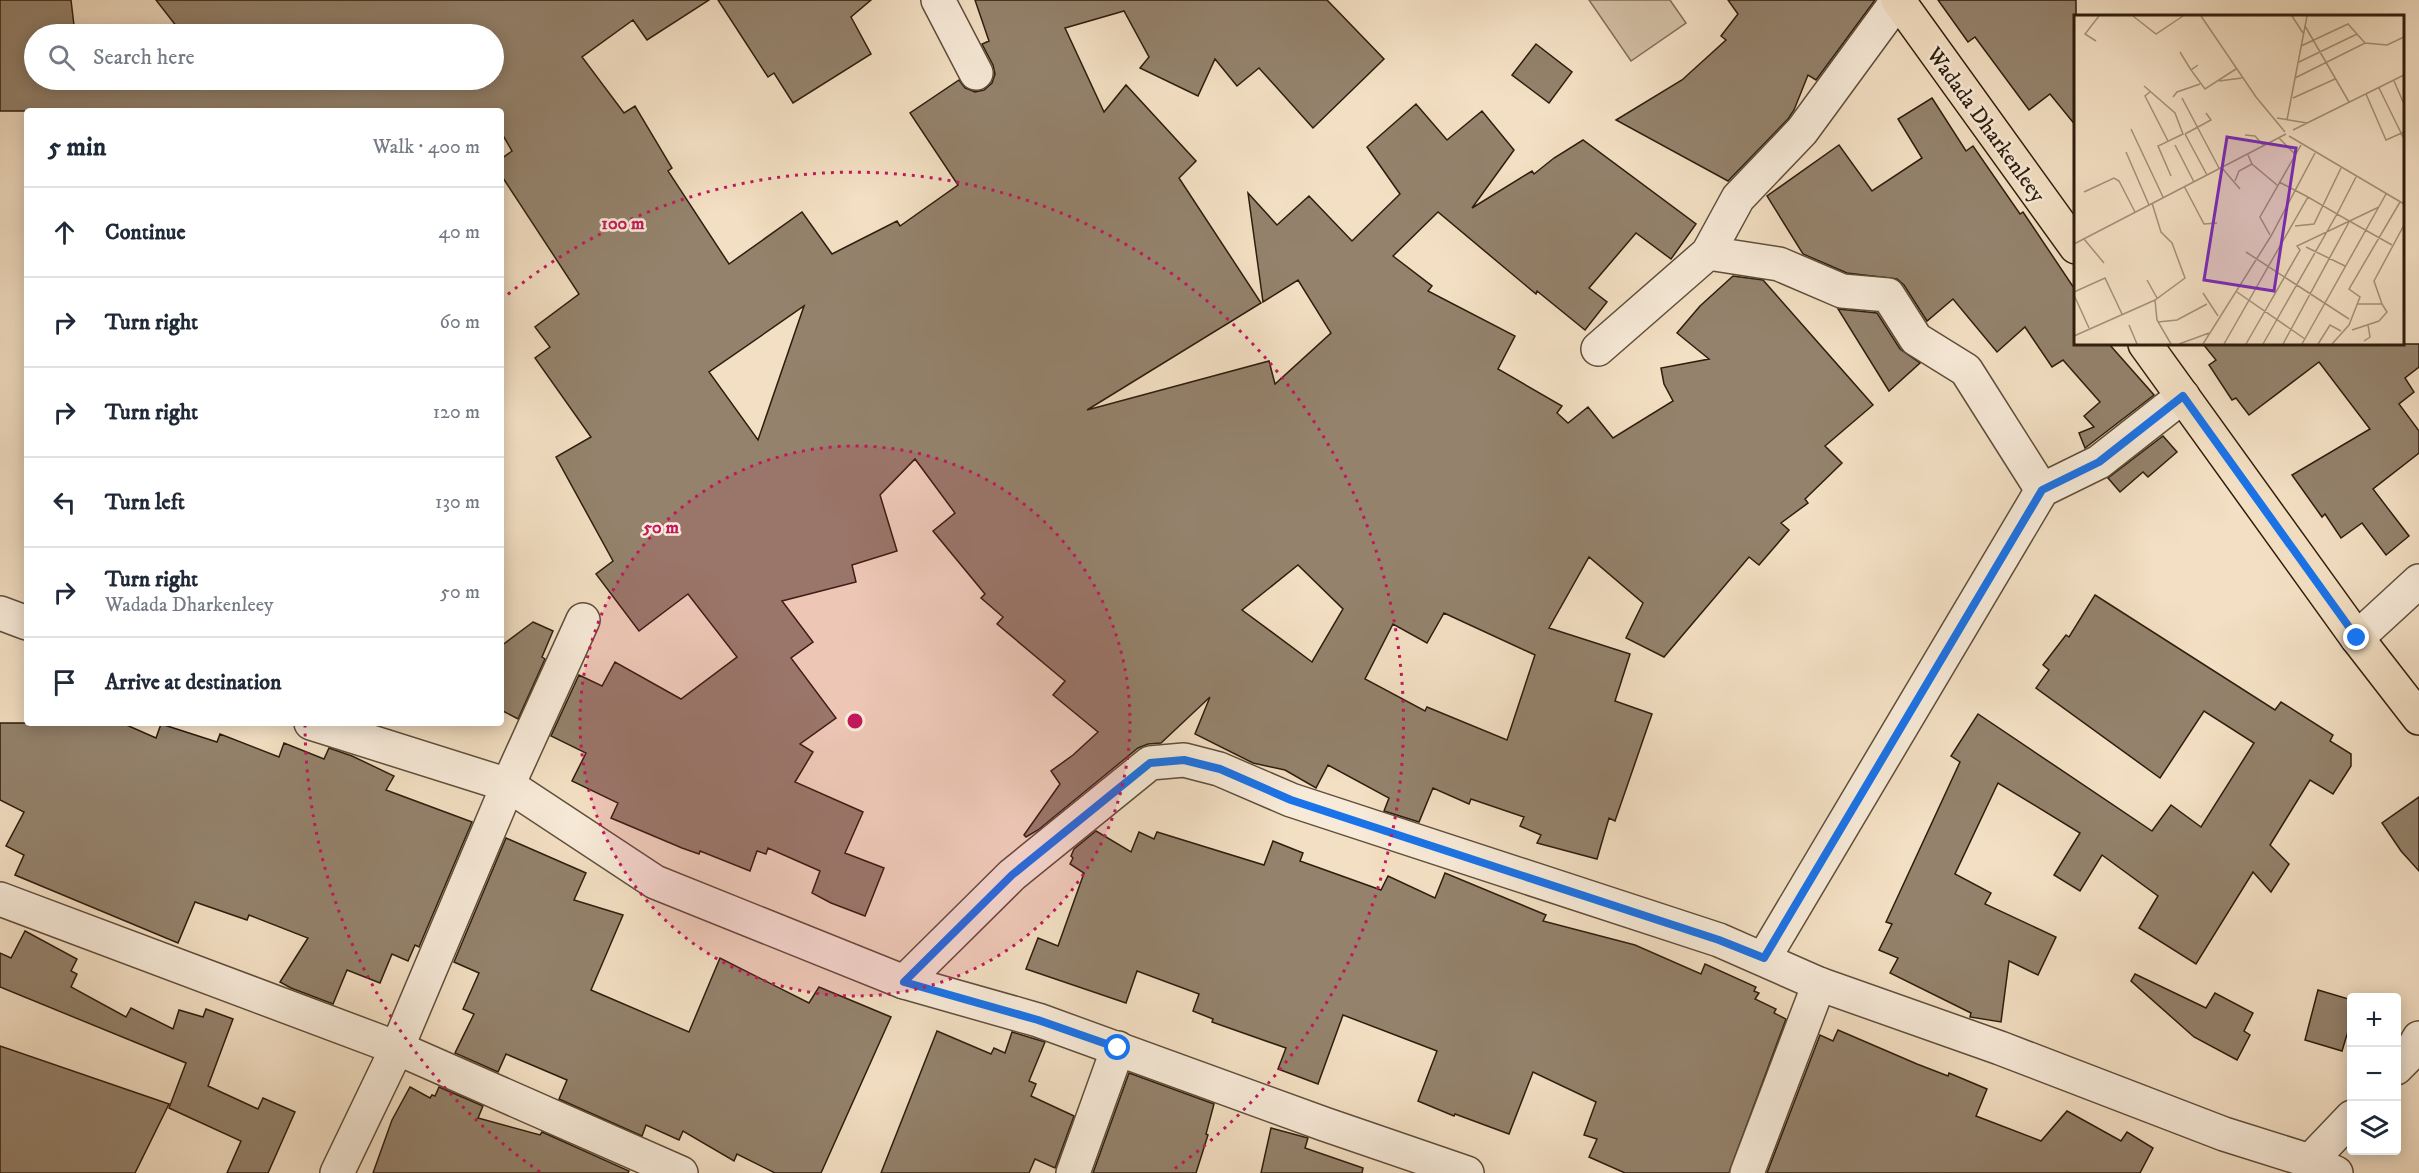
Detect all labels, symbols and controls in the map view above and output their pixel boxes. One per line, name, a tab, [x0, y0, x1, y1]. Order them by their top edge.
inset map	[2074, 15, 2404, 345]
search box	[24, 24, 504, 90]
icon: search	[45, 41, 78, 74]
street label: Wadada Dharkenleey	[1920, 41, 2051, 208]
text: Search here	[93, 44, 195, 71]
text: 5 min	[48, 131, 106, 164]
text: Walk · 400 m	[373, 135, 480, 160]
text: 100 m	[601, 213, 645, 235]
icon: ahead	[48, 216, 81, 249]
text: Continue	[105, 219, 186, 246]
text: 40 m	[438, 220, 480, 245]
icon: right	[48, 306, 81, 339]
text: Turn right	[105, 309, 198, 336]
text: 60 m	[440, 310, 480, 335]
icon: right	[48, 396, 81, 429]
text: Turn right	[105, 399, 198, 426]
text: 120 m	[433, 400, 480, 425]
icon: left	[48, 486, 81, 519]
text: Turn left	[105, 489, 185, 516]
text: 130 m	[435, 490, 480, 515]
text: 50 m	[642, 517, 679, 539]
text: Turn right	[105, 566, 198, 593]
icon: right	[48, 576, 81, 609]
text: 50 m	[440, 580, 480, 605]
text: Wadada Dharkenleey	[105, 593, 273, 618]
route end	[2343, 624, 2369, 650]
icon: arrive	[48, 666, 81, 699]
text: Arrive at destination	[105, 669, 282, 696]
centre of rings	[845, 711, 865, 731]
map controls	[2347, 993, 2401, 1155]
button: +	[2347, 993, 2401, 1047]
route start	[1104, 1034, 1130, 1060]
button: −	[2347, 1047, 2401, 1101]
button: layers	[2347, 1101, 2401, 1155]

